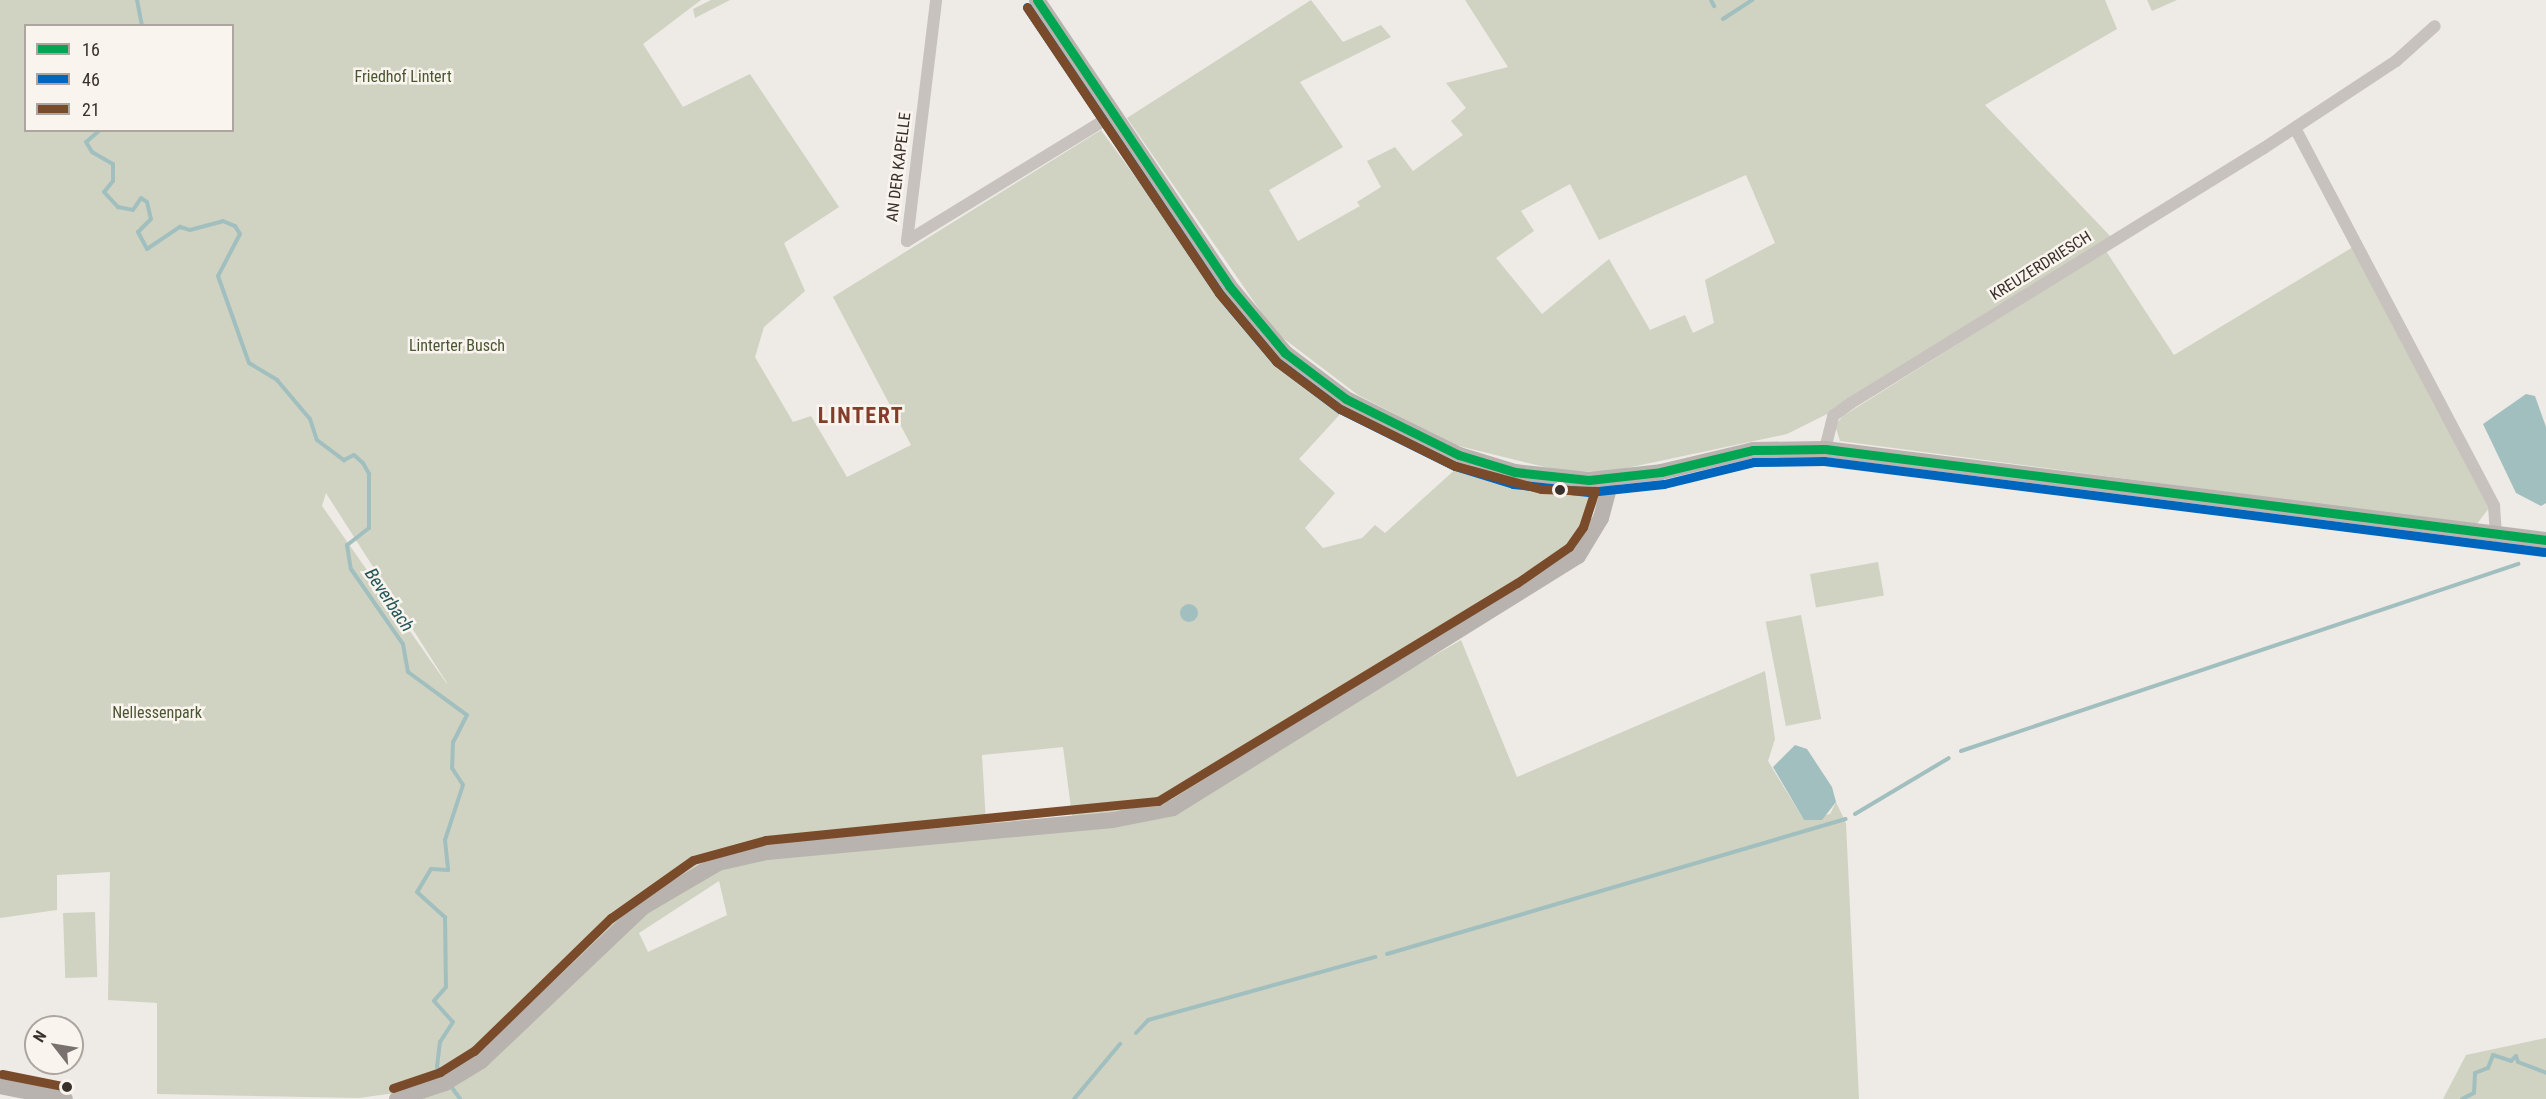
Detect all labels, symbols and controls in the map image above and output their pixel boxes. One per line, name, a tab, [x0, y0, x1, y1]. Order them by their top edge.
legend	[24, 24, 234, 132]
text: 16	[82, 39, 100, 60]
park label: Friedhof Lintert	[354, 67, 452, 87]
text: 46	[82, 69, 100, 90]
text: 21	[82, 99, 100, 120]
street label: AN DER KAPELLE	[883, 111, 915, 223]
street label: KREUZERDRIESCH	[1987, 227, 2095, 305]
park label: Linterter Busch	[409, 336, 505, 356]
district label: LINTERT	[818, 403, 904, 429]
unlabelled marker	[1554, 484, 1566, 496]
water label: Beverbach	[360, 564, 418, 636]
park label: Nellessenpark	[112, 703, 202, 723]
north arrow	[24, 1015, 84, 1075]
text: N	[29, 1027, 51, 1046]
unlabelled marker	[61, 1081, 73, 1093]

